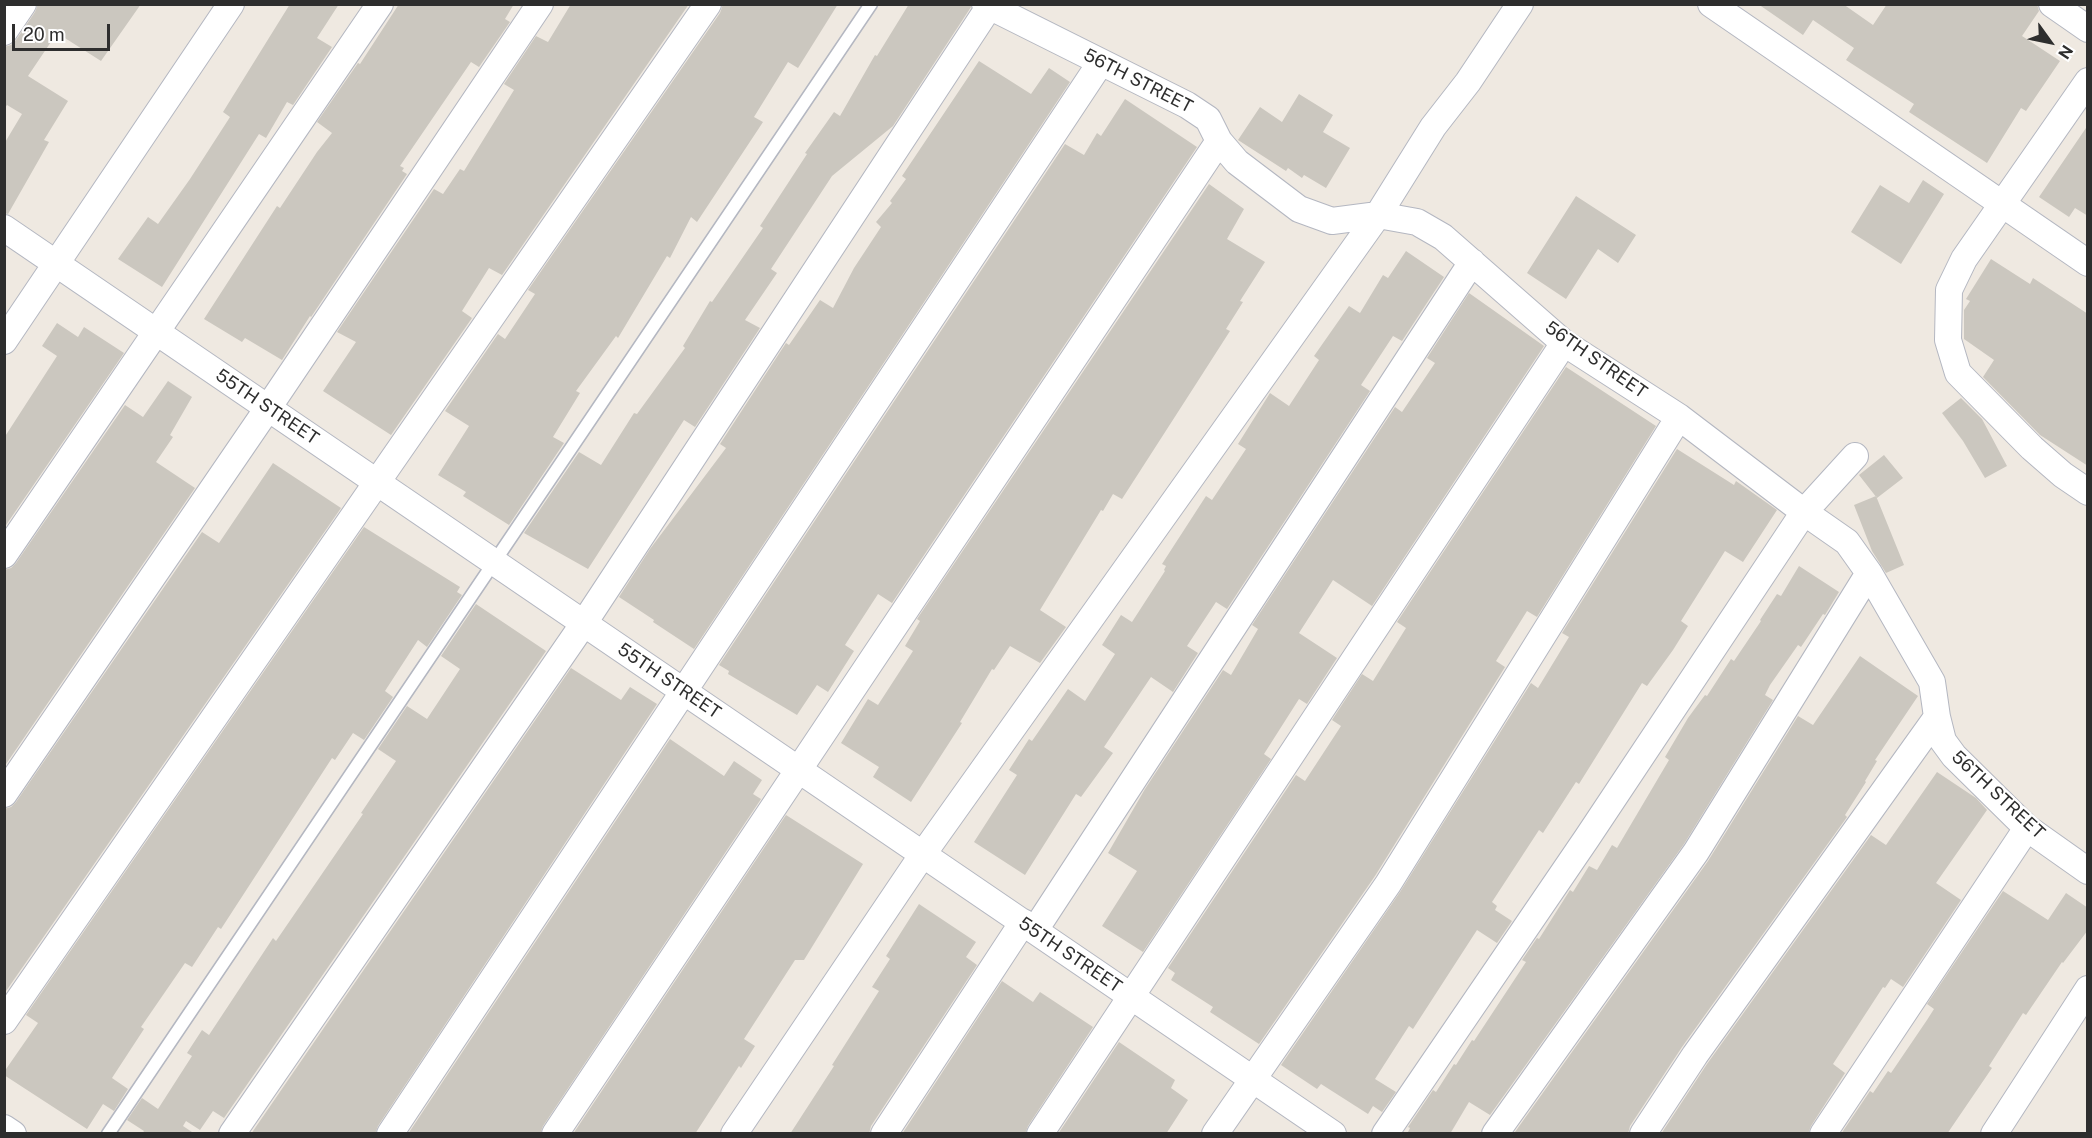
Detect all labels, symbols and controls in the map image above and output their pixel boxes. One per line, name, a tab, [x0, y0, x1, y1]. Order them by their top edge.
scale bar	[15, 12, 112, 50]
north arrow	[2020, 12, 2080, 72]
text: 20 m	[23, 24, 65, 45]
text: N	[2054, 42, 2077, 62]
street label: 56TH STREET	[1080, 44, 1196, 118]
street label: 56TH STREET	[1541, 317, 1651, 403]
street label: 55TH STREET	[211, 365, 323, 449]
street label: 55TH STREET	[613, 639, 725, 723]
street label: 56TH STREET	[1947, 746, 2049, 844]
street label: 55TH STREET	[1014, 913, 1126, 997]

